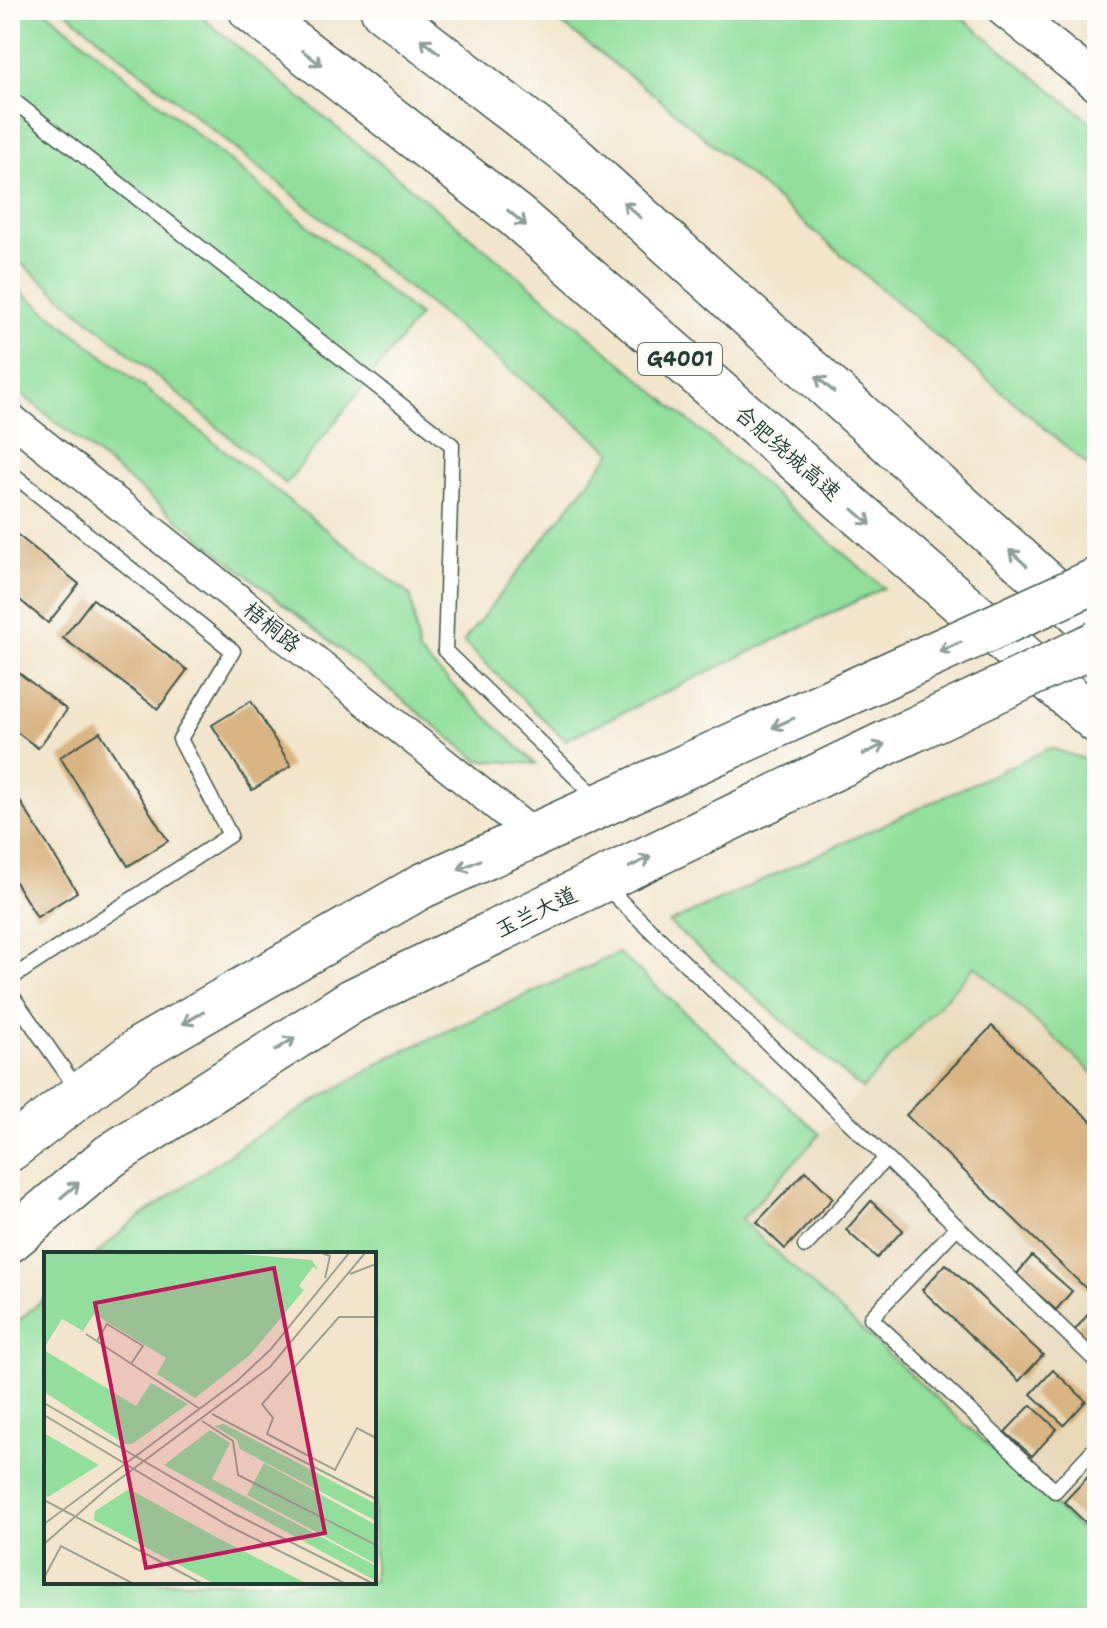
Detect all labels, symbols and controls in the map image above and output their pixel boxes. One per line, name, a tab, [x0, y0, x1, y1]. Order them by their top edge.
one-way arrow	[420, 38, 441, 55]
one-way arrow	[301, 49, 323, 66]
one-way arrow	[622, 200, 642, 219]
one-way arrow	[507, 209, 527, 227]
road number: G4001	[638, 343, 722, 375]
one-way arrow	[816, 375, 836, 393]
street label: 合肥绕城高速	[729, 399, 847, 507]
one-way arrow	[851, 508, 871, 526]
one-way arrow	[1009, 549, 1029, 567]
street label: 梧桐路	[237, 595, 307, 659]
one-way arrow	[938, 640, 962, 655]
one-way arrow	[771, 716, 795, 731]
one-way arrow	[862, 741, 886, 756]
one-way arrow	[628, 853, 652, 869]
one-way arrow	[457, 858, 482, 873]
street label: 玉兰大道	[490, 880, 582, 944]
one-way arrow	[182, 1010, 205, 1026]
one-way arrow	[273, 1036, 295, 1052]
one-way arrow	[59, 1181, 79, 1199]
inset map	[44, 1252, 376, 1584]

